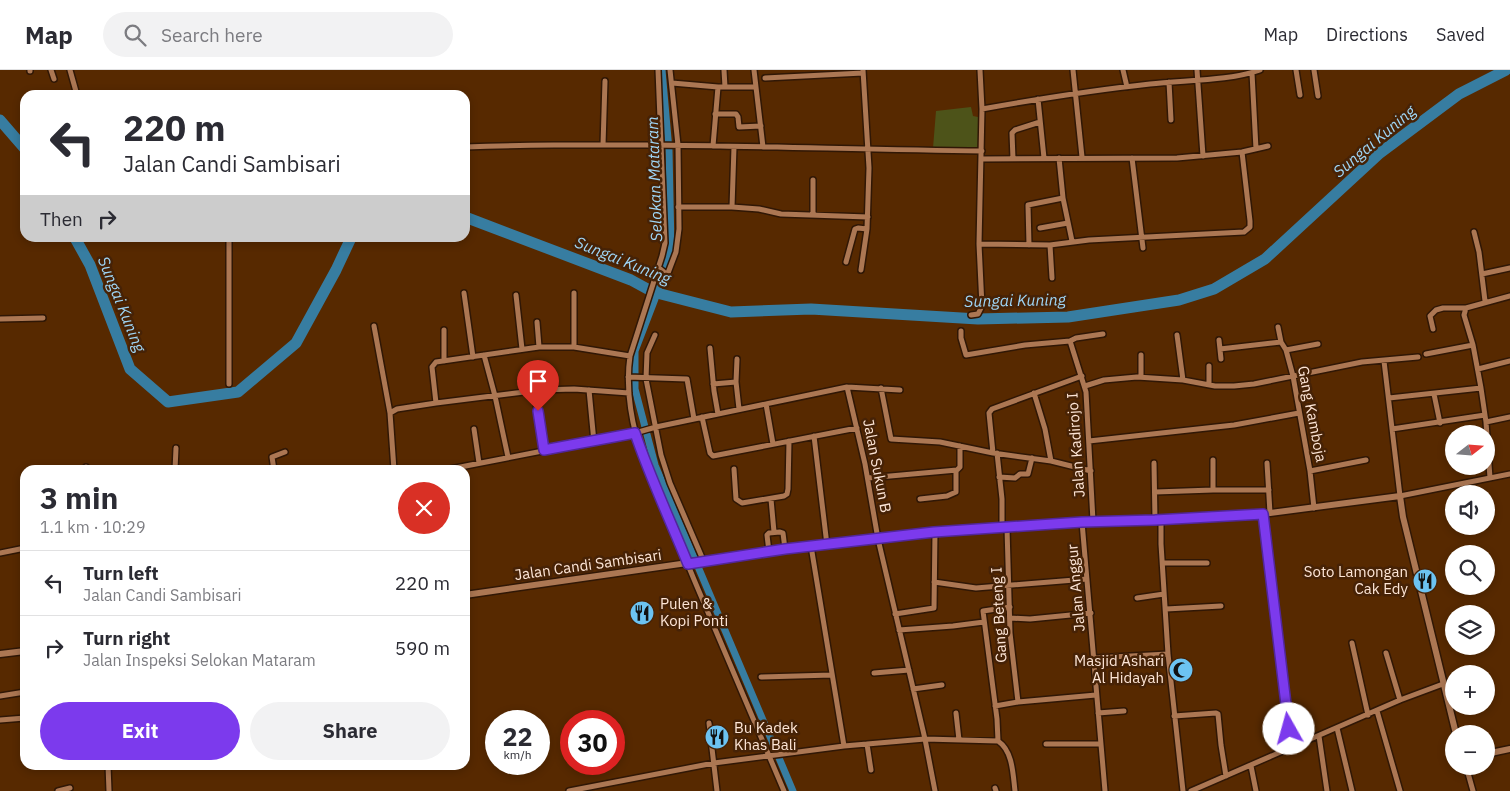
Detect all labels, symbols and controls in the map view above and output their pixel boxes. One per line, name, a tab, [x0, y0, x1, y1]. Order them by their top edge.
search box	[103, 12, 453, 57]
text: Map	[25, 19, 73, 51]
icon: search	[121, 21, 149, 49]
text: Search here	[161, 23, 263, 47]
text: Map	[1263, 23, 1298, 46]
text: Directions	[1326, 23, 1408, 46]
text: Saved	[1436, 23, 1485, 46]
water label: Sungai Kuning	[1329, 100, 1420, 181]
text: 220 m	[123, 105, 226, 151]
icon: left	[40, 110, 105, 175]
water label: Selokan Mataram	[642, 116, 666, 242]
text: Jalan Candi Sambisari	[123, 149, 341, 178]
icon: right	[93, 205, 121, 233]
text: Then	[40, 207, 83, 231]
water label: Sungai Kuning	[572, 232, 675, 289]
water label: Sungai Kuning	[94, 253, 151, 356]
water label: Sungai Kuning	[964, 289, 1067, 311]
pin	[517, 360, 559, 411]
street label: Gang Kamboja	[1294, 364, 1331, 464]
icon: arrive	[524, 367, 552, 395]
street label: Jalan Kadirojo I	[1062, 392, 1089, 498]
street label: Jalan Sukun B	[859, 417, 896, 514]
north arrow	[1445, 425, 1495, 475]
map controls	[1445, 425, 1495, 775]
text: 3 min	[40, 478, 118, 517]
button: close	[398, 482, 450, 534]
button: sound	[1445, 485, 1495, 535]
text: 1.1 km · 10:29	[40, 517, 146, 537]
street label: Jalan Anggur	[1062, 543, 1089, 633]
street label: Jalan Candi Sambisari	[513, 545, 663, 584]
button: search	[1445, 545, 1495, 595]
text: Turn left	[83, 561, 159, 585]
place label: Soto Lamongan Cak Edy	[1304, 562, 1409, 598]
street label: Gang Beteng I	[987, 567, 1010, 663]
restaurant icon: Soto Lamongan Cak Edy	[1412, 568, 1438, 594]
icon: left	[40, 569, 68, 597]
text: 220 m	[395, 571, 450, 595]
text: Jalan Candi Sambisari	[83, 585, 241, 605]
place label: Pulen & Kopi Ponti	[660, 594, 728, 630]
restaurant icon: Pulen & Kopi Ponti	[629, 600, 655, 626]
button: layers	[1445, 605, 1495, 655]
text: Turn right	[83, 626, 170, 650]
icon: right	[40, 634, 68, 662]
text: 590 m	[395, 636, 450, 660]
text: Jalan Inspeksi Selokan Mataram	[83, 650, 316, 670]
place label: Masjid Ashari Al Hidayah	[1074, 651, 1164, 687]
mosque icon: Masjid Ashari Al Hidayah	[1168, 657, 1194, 683]
button: +	[1445, 665, 1495, 715]
button: Exit	[40, 702, 240, 760]
button: Share	[250, 702, 450, 760]
position arrow	[1262, 702, 1314, 754]
speed limit sign: 30	[560, 710, 625, 775]
place label: Bu Kadek Khas Bali	[734, 718, 798, 754]
text: 22	[502, 720, 533, 753]
restaurant icon: Bu Kadek Khas Bali	[704, 724, 730, 750]
button: −	[1445, 725, 1495, 775]
text: km/h	[503, 747, 532, 762]

